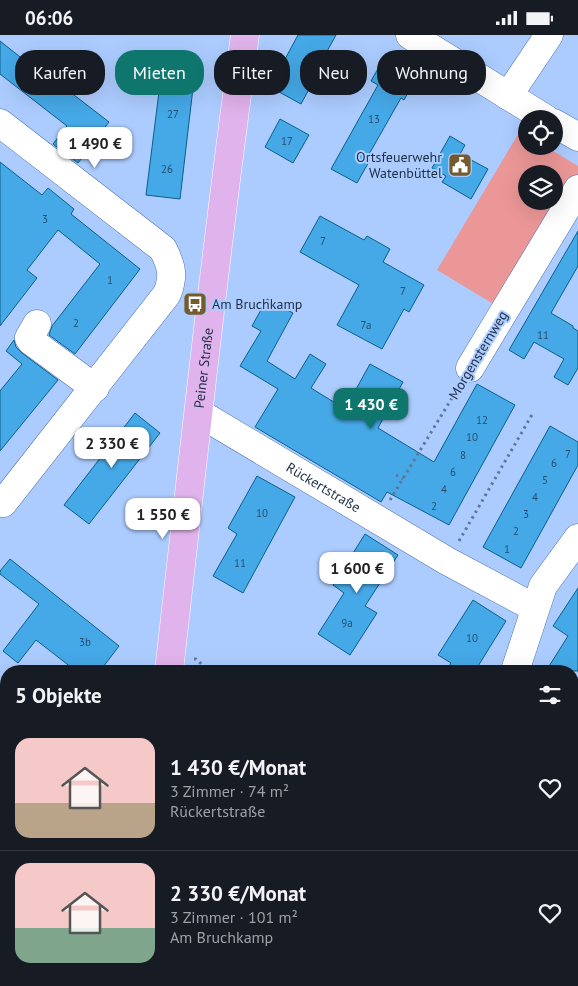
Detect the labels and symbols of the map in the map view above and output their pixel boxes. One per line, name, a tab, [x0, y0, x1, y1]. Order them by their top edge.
house number: 27	[167, 107, 179, 121]
house number: 13	[368, 112, 380, 126]
pin: 1 490 €	[49, 127, 141, 169]
house number: 17	[281, 134, 293, 148]
place label: Ortsfeuerwehr Watenbüttel	[356, 148, 442, 182]
public building icon: Ortsfeuerwehr Watenbüttel	[447, 152, 473, 178]
house number: 26	[161, 162, 173, 176]
house number: 3	[42, 212, 48, 226]
house number: 7	[320, 234, 326, 248]
house number: 1	[107, 273, 113, 287]
house number: 7	[400, 284, 406, 298]
bus stop icon: Am Bruchkamp	[182, 291, 208, 317]
place label: Am Bruchkamp	[212, 295, 302, 313]
street label: Morgensternweg	[444, 307, 512, 403]
house number: 2	[73, 316, 79, 330]
house number: 7a	[361, 318, 371, 332]
street label: Peiner Straße	[190, 327, 217, 409]
house number: 11	[537, 328, 549, 342]
pin: 1 430 €	[325, 387, 417, 430]
house number: 12	[476, 413, 488, 427]
pin: 2 330 €	[66, 427, 158, 469]
house number: 10	[466, 430, 478, 444]
house number: 7	[565, 447, 571, 461]
house number: 8	[460, 448, 466, 462]
house number: 6	[551, 456, 557, 470]
street label: Rückertstraße	[283, 458, 364, 516]
house number: 6	[450, 465, 456, 479]
house number: 5	[542, 473, 548, 487]
house number: 4	[441, 482, 447, 496]
house number: 4	[532, 490, 538, 504]
pin: 1 550 €	[117, 497, 209, 540]
house number: 2	[431, 499, 437, 513]
house number: 10	[256, 506, 268, 520]
house number: 3	[523, 507, 529, 521]
house number: 2	[513, 524, 519, 538]
house number: 1	[504, 542, 510, 556]
pin: 1 600 €	[311, 551, 403, 594]
house number: 11	[234, 556, 246, 570]
house number: 9a	[341, 616, 353, 630]
house number: 10	[466, 631, 478, 645]
house number: 3b	[79, 635, 91, 649]

